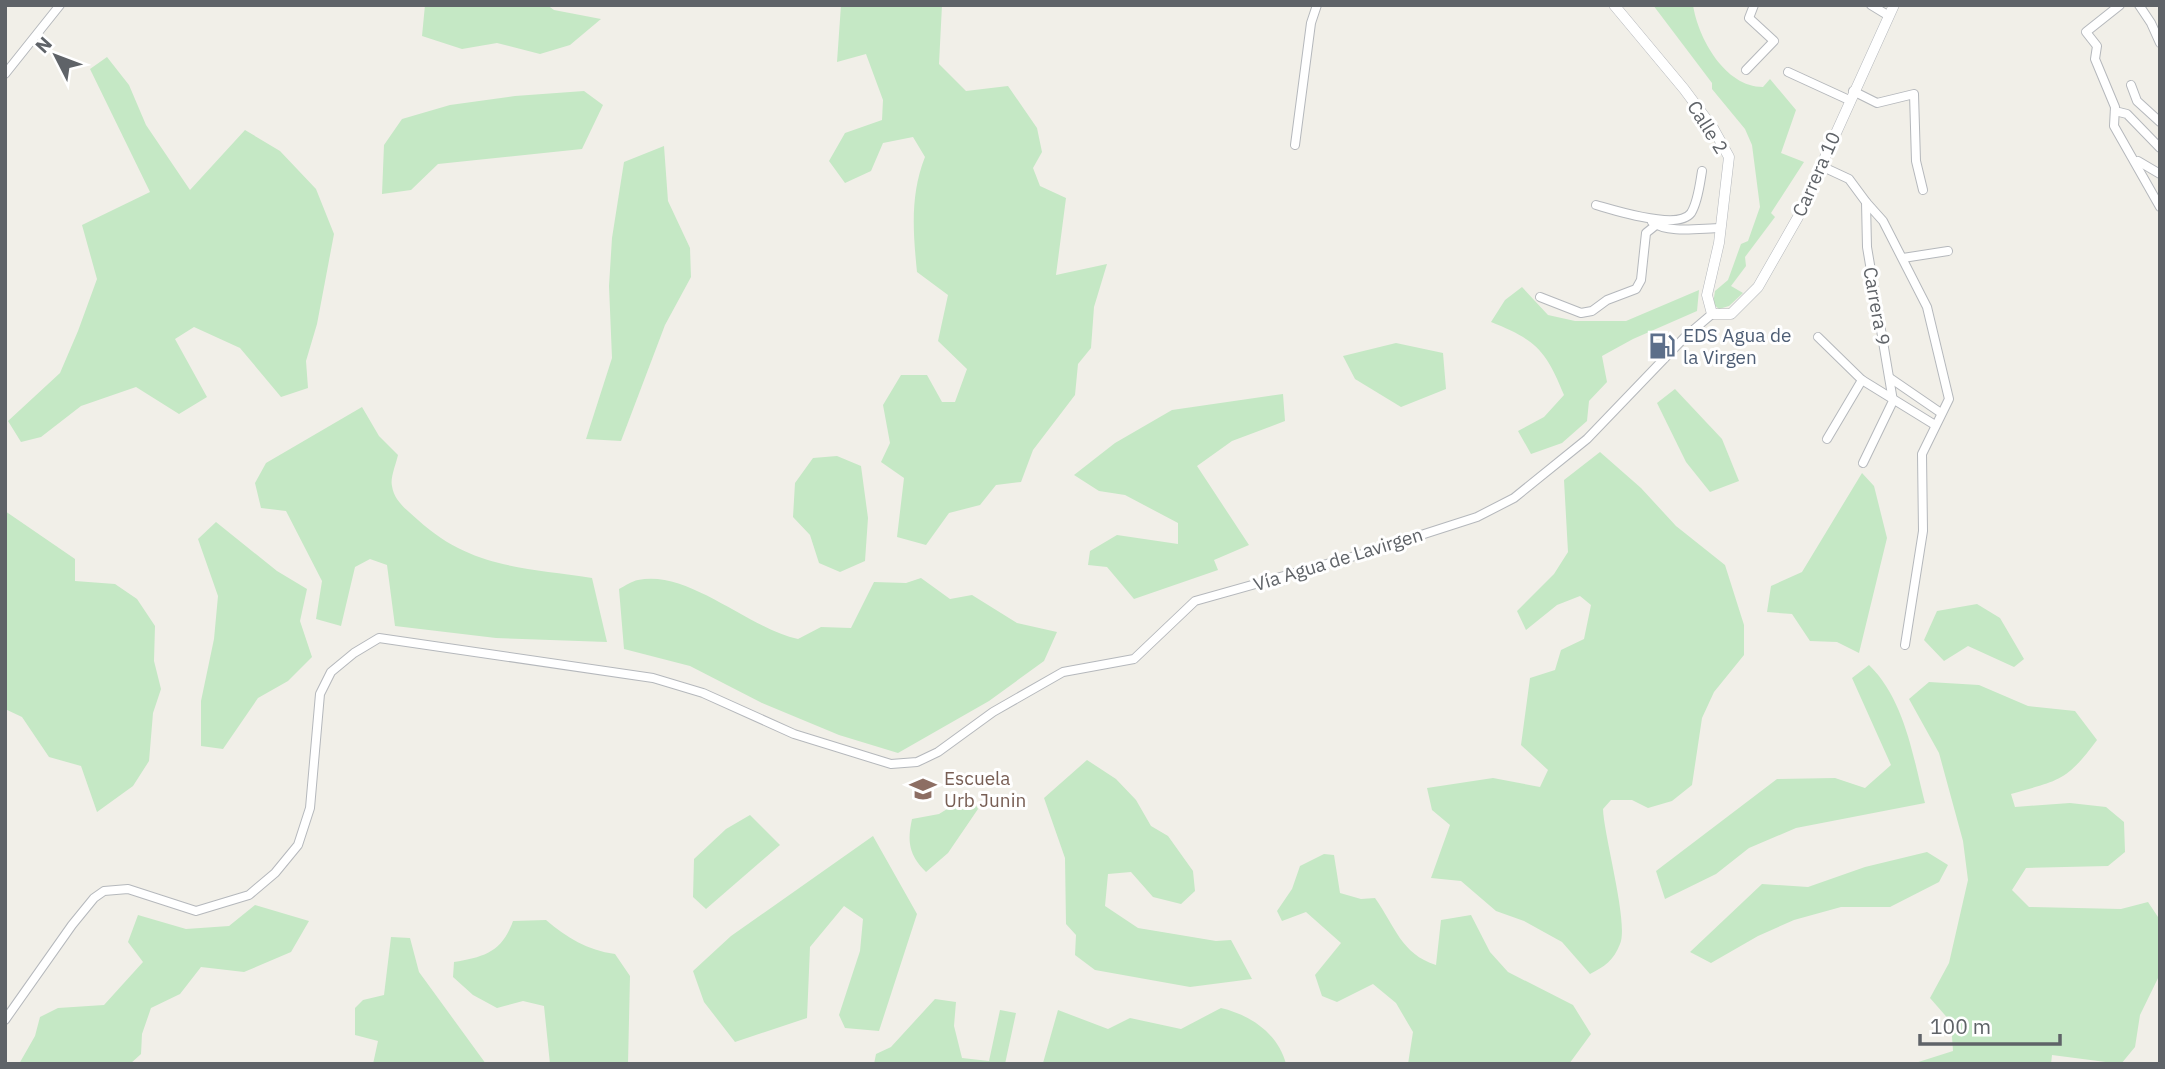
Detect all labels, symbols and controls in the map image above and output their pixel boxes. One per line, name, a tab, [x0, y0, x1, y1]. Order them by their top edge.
north arrow	[21, 21, 91, 91]
text: N	[30, 31, 57, 58]
street label: Calle 2	[1682, 96, 1734, 158]
street label: Carrera 10	[1787, 128, 1845, 220]
street label: Carrera 9	[1858, 265, 1896, 347]
place label: EDS Agua de la Virgen	[1683, 323, 1791, 369]
fuel station icon: EDS Agua de la Virgen	[1647, 331, 1677, 361]
street label: Vía Agua de Lavirgen	[1250, 522, 1426, 596]
place label: Escuela Urb Junin	[944, 766, 1026, 812]
school or university icon: Escuela Urb Junin	[908, 774, 938, 804]
scale bar	[1920, 1002, 2060, 1046]
text: 100 m	[1930, 1012, 1991, 1040]

